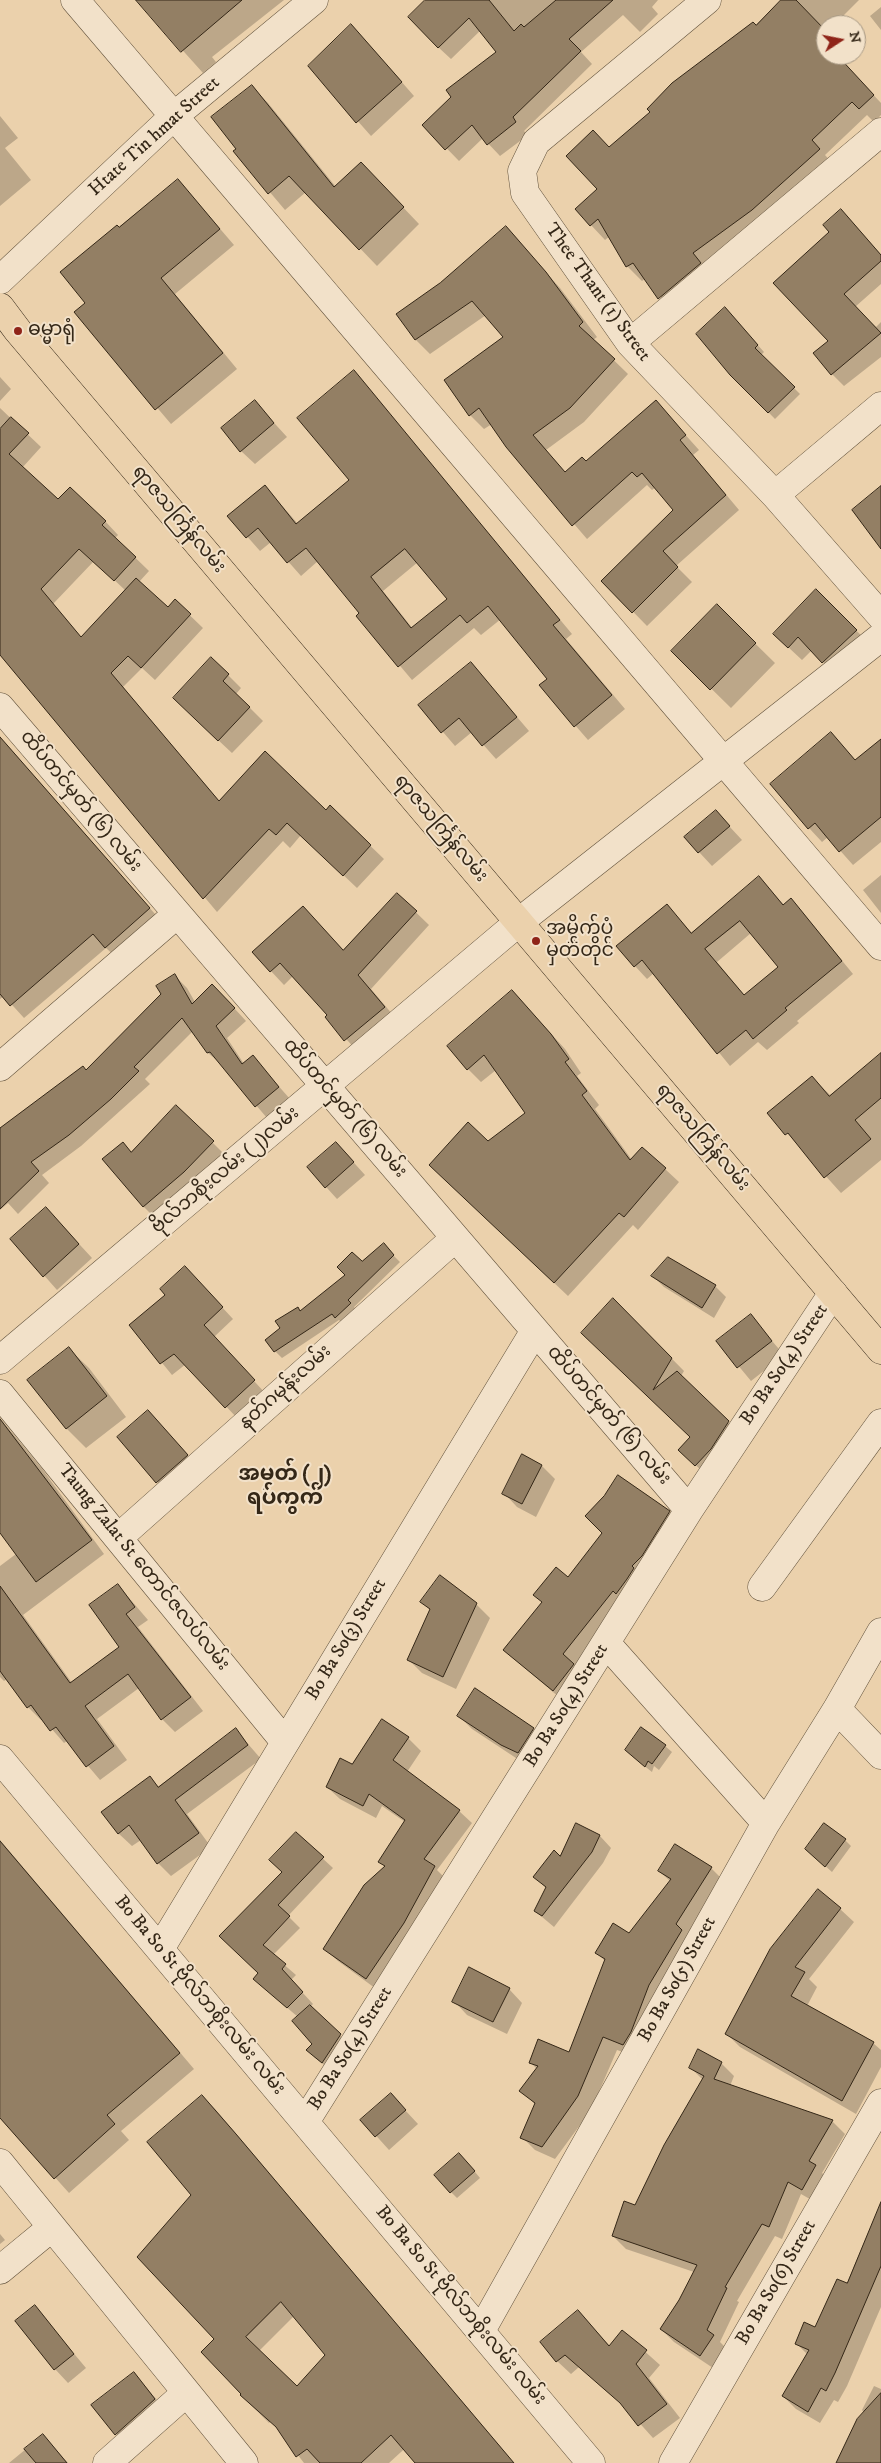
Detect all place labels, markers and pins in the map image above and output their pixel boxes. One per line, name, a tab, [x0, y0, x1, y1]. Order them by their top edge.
place label: ဓမ္မာရုံ	[28, 320, 75, 342]
marker: ဓမ္မာရုံ	[12, 325, 24, 337]
place label: အမှိုက်ပုံ မှတ်တိုင်	[546, 919, 614, 963]
marker: အမှိုက်ပုံ မှတ်တိုင်	[530, 935, 542, 947]

